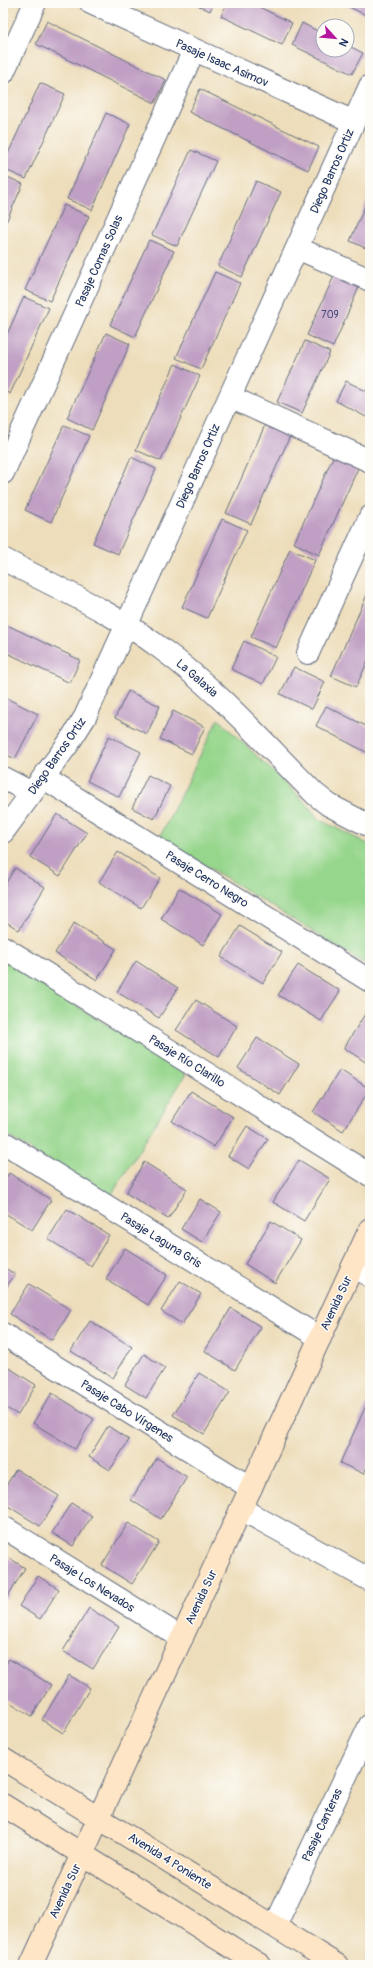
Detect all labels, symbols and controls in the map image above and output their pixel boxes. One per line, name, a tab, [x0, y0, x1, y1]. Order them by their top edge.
north arrow	[315, 18, 355, 58]
street label: Pasaje Isaac Asimov	[173, 36, 271, 91]
text: N	[336, 36, 351, 49]
street label: Diego Barros Ortiz	[307, 127, 358, 216]
street label: Pasaje Comas Solas	[72, 212, 127, 309]
house number: 709	[321, 309, 339, 321]
street label: Diego Barros Ortiz	[173, 422, 224, 511]
street label: La Galaxia	[173, 656, 221, 701]
street label: Diego Barros Ortiz	[25, 715, 90, 798]
street label: Pasaje Cerro Negro	[162, 848, 252, 911]
street label: Pasaje Río Clarillo	[146, 1032, 228, 1091]
street label: Pasaje Laguna Gris	[117, 1209, 205, 1272]
street label: Avenida Sur	[317, 1273, 356, 1333]
street label: Pasaje Cabo Vírgenes	[78, 1377, 176, 1446]
street label: Pasaje Los Nevados	[46, 1551, 138, 1616]
street label: Avenida Sur	[182, 1567, 221, 1627]
street label: Pasaje Canteras	[299, 1786, 346, 1864]
street label: Avenida 4 Poniente	[125, 1830, 214, 1893]
street label: Avenida Sur	[46, 1861, 85, 1921]

